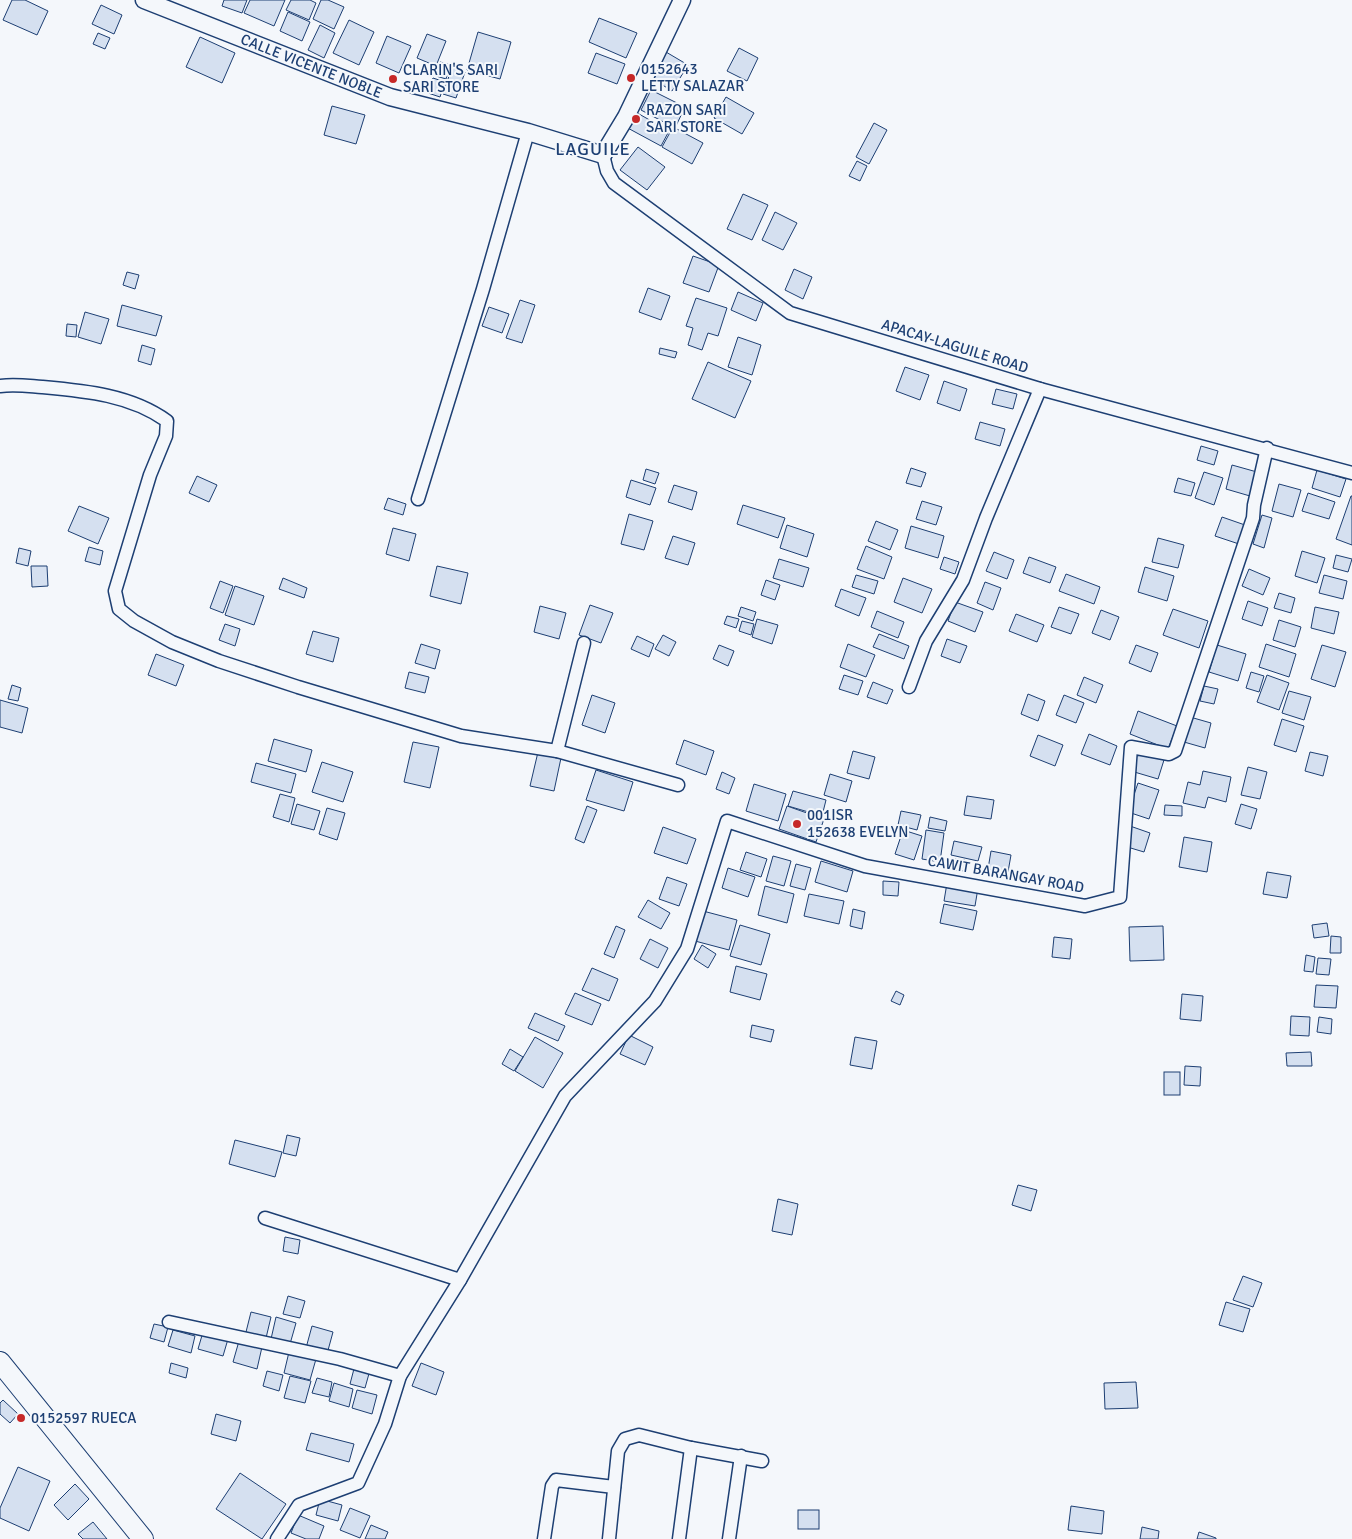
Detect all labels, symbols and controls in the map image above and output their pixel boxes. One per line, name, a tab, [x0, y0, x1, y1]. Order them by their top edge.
street label: CALLE VICENTE NOBLE	[238, 30, 385, 102]
place label: 0152643 LETTY SALAZAR	[641, 60, 744, 95]
place label: CLARIN'S SARI SARI STORE	[403, 61, 498, 96]
marker: 0152643 LETTY SALAZAR	[625, 72, 637, 84]
marker: CLARIN'S SARI SARI STORE	[387, 73, 399, 85]
place label: RAZON SARI SARI STORE	[646, 101, 727, 136]
marker: RAZON SARI SARI STORE	[630, 113, 642, 125]
district label: LAGUILE	[555, 138, 631, 160]
street label: APACAY-LAGUILE ROAD	[879, 315, 1031, 377]
place label: 001ISR 152638 EVELYN	[807, 806, 909, 841]
marker: 001ISR 152638 EVELYN	[791, 818, 803, 830]
street label: CAWIT BARANGAY ROAD	[926, 851, 1086, 897]
place label: 0152597 RUECA	[31, 1409, 136, 1427]
marker: 0152597 RUECA	[15, 1412, 27, 1424]

